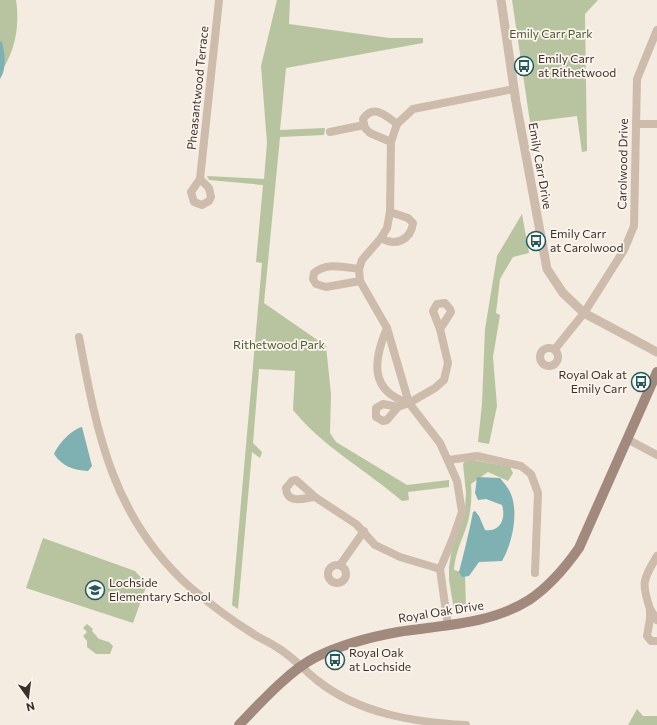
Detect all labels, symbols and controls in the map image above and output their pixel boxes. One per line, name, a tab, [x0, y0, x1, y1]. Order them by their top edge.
street label: Pheasantwood Terrace	[184, 25, 210, 151]
park label: Emily Carr Park	[509, 26, 593, 40]
place label: Emily Carr at Rithetwood	[538, 51, 616, 79]
bus stop icon: Emily Carr at Rithetwood	[513, 55, 535, 77]
street label: Carolwood Drive	[614, 118, 630, 210]
street label: Emily Carr Drive	[526, 121, 555, 210]
place label: Emily Carr at Carolwood	[550, 226, 624, 254]
bus stop icon: Emily Carr at Carolwood	[525, 230, 547, 252]
park label: Rithetwood Park	[233, 337, 326, 351]
place label: Royal Oak at Emily Carr	[559, 367, 627, 395]
bus stop icon: Royal Oak at Emily Carr	[630, 371, 652, 393]
place label: Lochside Elementary School	[109, 575, 211, 603]
school or university icon: Lochside Elementary School	[84, 579, 106, 601]
street label: Royal Oak Drive	[397, 597, 485, 625]
place label: Royal Oak at Lochside	[349, 645, 411, 673]
bus stop icon: Royal Oak at Lochside	[324, 649, 346, 671]
north arrow	[8, 677, 48, 717]
text: N	[25, 700, 36, 714]

